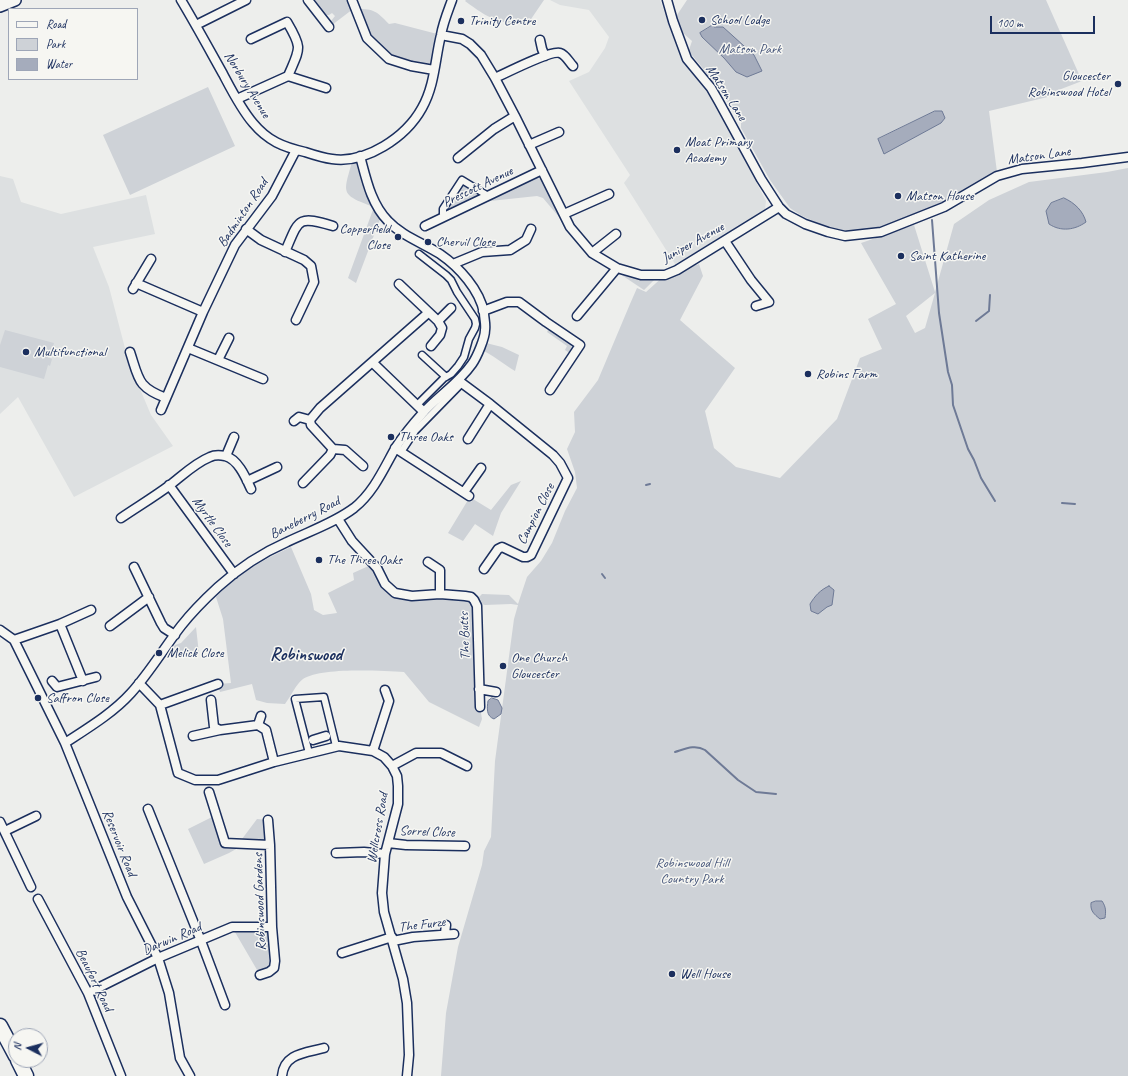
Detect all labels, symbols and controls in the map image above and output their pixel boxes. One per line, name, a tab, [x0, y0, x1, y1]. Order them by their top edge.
legend	[8, 8, 138, 80]
scale bar	[992, 8, 1097, 34]
place label: School Lodge	[710, 12, 769, 28]
place label: Trinity Centre	[469, 13, 535, 29]
marker: School Lodge	[697, 15, 707, 25]
text: 100 m	[997, 15, 1023, 31]
text: Road	[46, 16, 66, 32]
marker: Trinity Centre	[456, 16, 466, 26]
text: Park	[46, 36, 65, 52]
park label: Matson Park	[719, 41, 781, 57]
street label: Norbury Avenue	[220, 49, 274, 121]
text: Water	[46, 56, 72, 72]
street label: Matson Lane	[702, 62, 750, 124]
place label: Gloucester Robinswood Hotel	[1028, 68, 1110, 100]
marker: Gloucester Robinswood Hotel	[1113, 79, 1123, 89]
place label: Moat Primary Academy	[685, 134, 752, 166]
street label: Matson Lane	[1007, 143, 1071, 169]
marker: Moat Primary Academy	[672, 145, 682, 155]
street label: Prescott Avenue	[440, 163, 516, 211]
street label: Badminton Road	[214, 176, 272, 250]
place label: Matson House	[906, 188, 974, 204]
marker: Matson House	[893, 191, 903, 201]
street label: Juniper Avenue	[659, 219, 727, 267]
place label: Copperfield Close	[339, 221, 390, 254]
marker: Copperfield Close	[393, 232, 403, 242]
place label: Chervil Close	[436, 234, 495, 250]
marker: Chervil Close	[423, 237, 433, 247]
place label: Saint Katherine	[909, 248, 985, 264]
marker: Saint Katherine	[896, 251, 906, 261]
place label: Multifunctional	[34, 344, 106, 360]
marker: Multifunctional	[21, 347, 31, 357]
place label: Robins Farm	[816, 366, 877, 382]
marker: Robins Farm	[803, 369, 813, 379]
place label: Three Oaks	[399, 429, 453, 445]
marker: Three Oaks	[386, 432, 396, 442]
street label: Campion Close	[513, 481, 559, 547]
street label: Baneberry Road	[267, 493, 343, 543]
street label: Myrtle Close	[188, 494, 236, 550]
place label: The Three Oaks	[327, 552, 402, 568]
marker: The Three Oaks	[314, 555, 324, 565]
street label: The Butts	[456, 612, 474, 660]
district label: Robinswood	[270, 644, 342, 666]
place label: Melick Close	[167, 645, 223, 661]
marker: Melick Close	[154, 648, 164, 658]
place label: One Church Gloucester	[511, 650, 567, 682]
marker: One Church Gloucester	[498, 661, 508, 671]
place label: Saffron Close	[46, 690, 109, 706]
marker: Saffron Close	[33, 693, 43, 703]
street label: Wellcross Road	[364, 791, 392, 865]
street label: Reservoir Road	[98, 807, 140, 879]
street label: Sorrel Close	[399, 823, 455, 841]
street label: Robinswood Gardens	[250, 853, 270, 951]
park label: Robinswood Hill Country Park	[655, 855, 729, 888]
street label: The Furze	[398, 914, 446, 936]
street label: Darwin Road	[140, 919, 204, 959]
street label: Beaufort Road	[72, 946, 116, 1014]
place label: Well House	[680, 966, 730, 982]
marker: Well House	[667, 969, 677, 979]
north arrow	[8, 1028, 48, 1068]
text: N	[10, 1043, 24, 1051]

